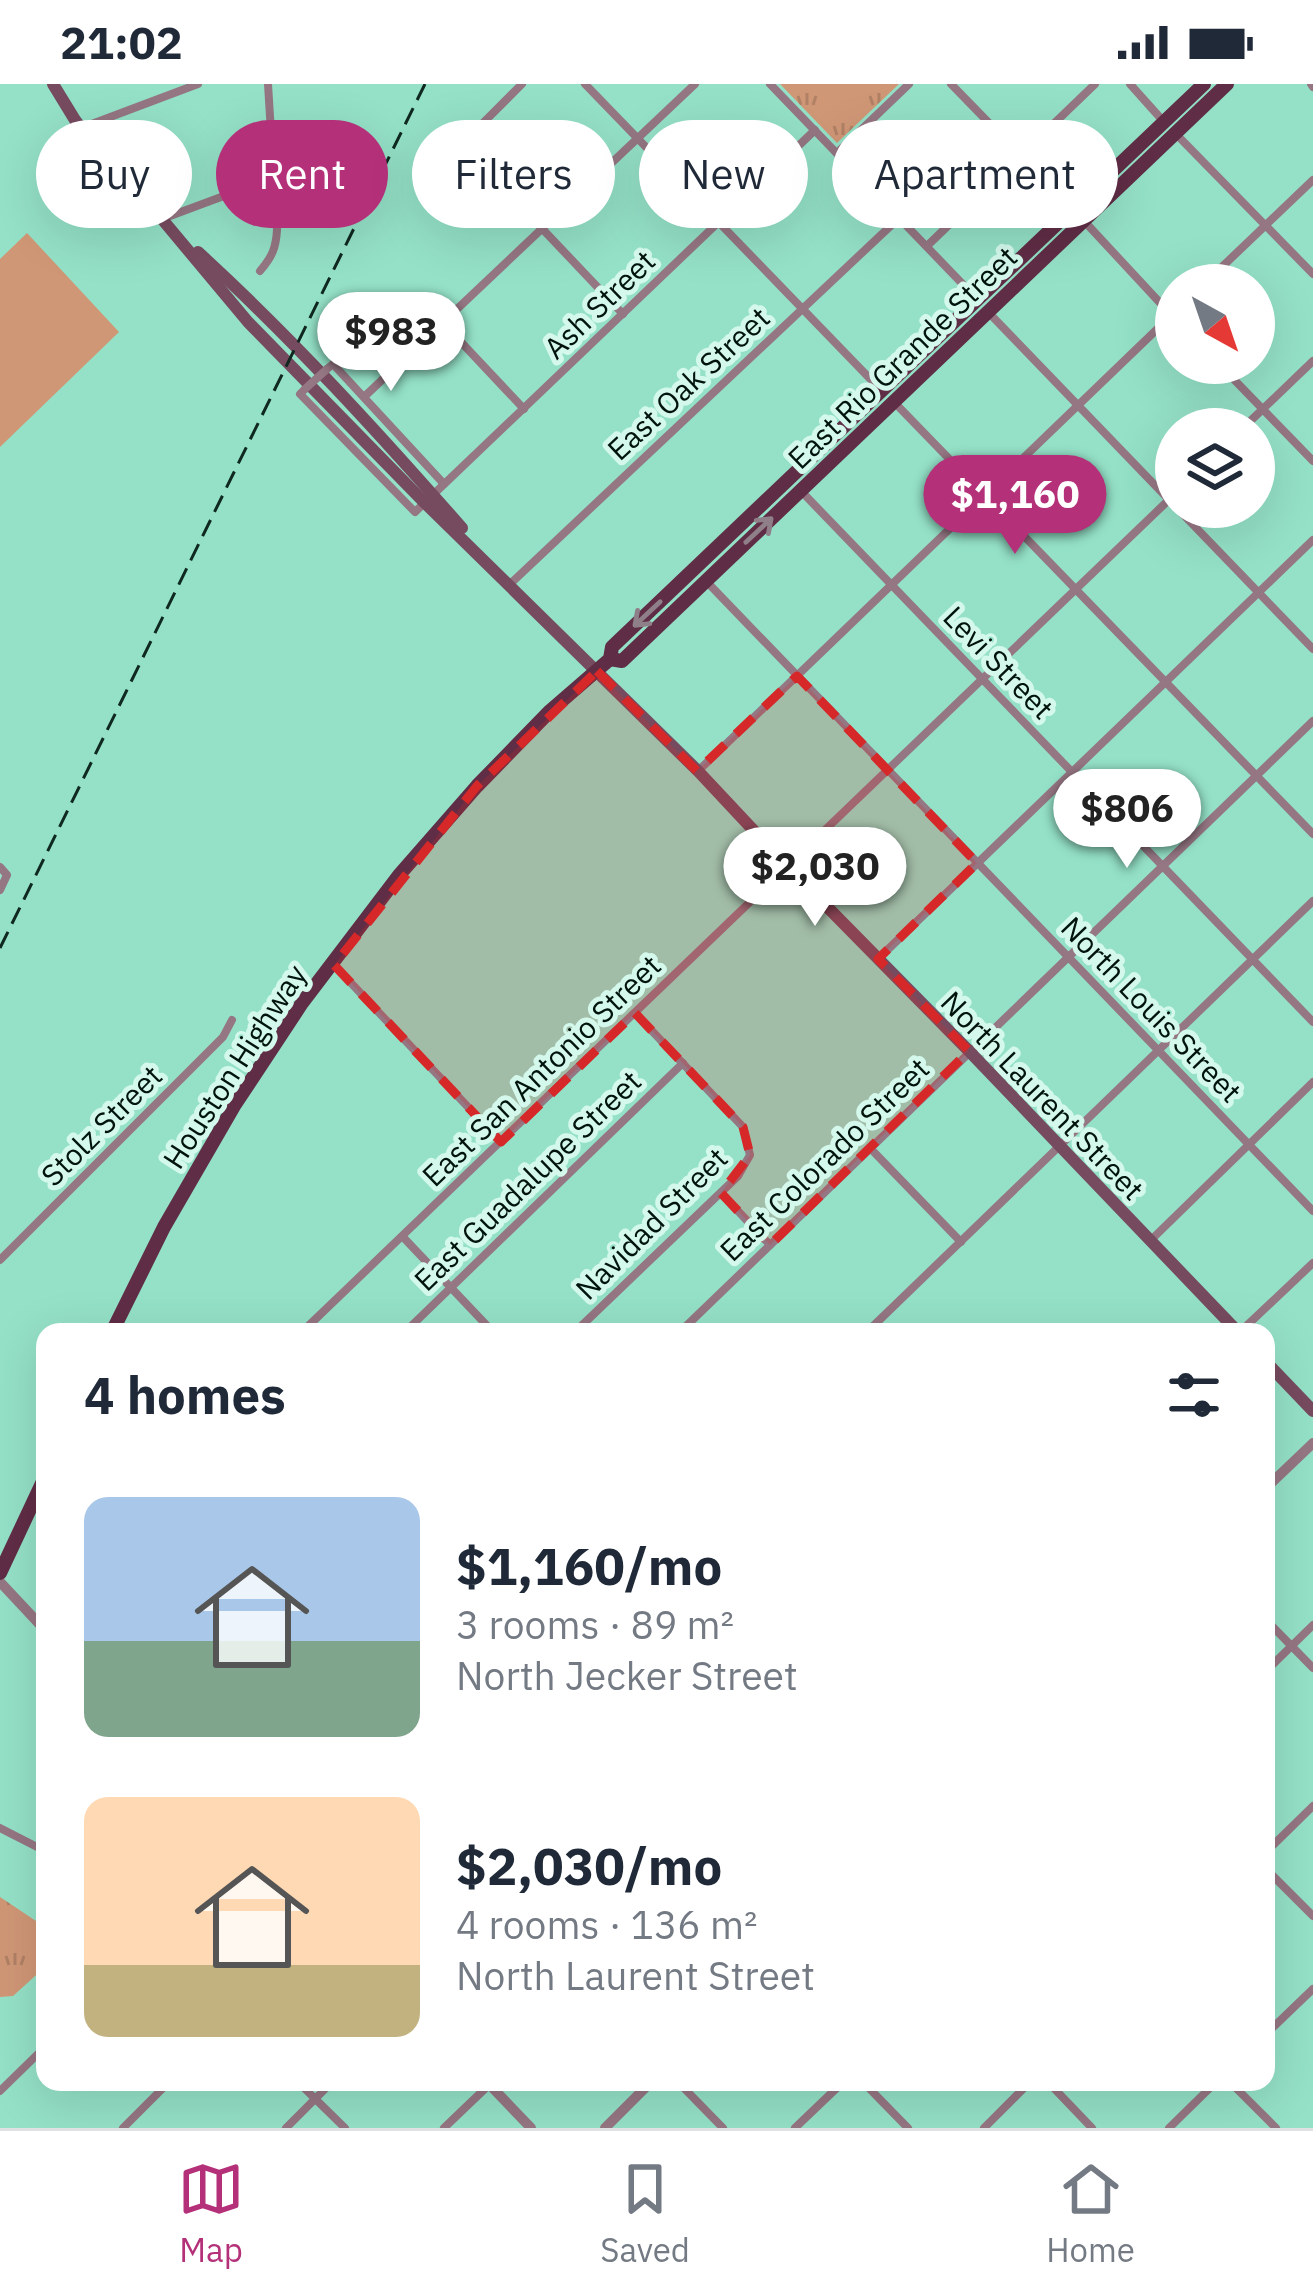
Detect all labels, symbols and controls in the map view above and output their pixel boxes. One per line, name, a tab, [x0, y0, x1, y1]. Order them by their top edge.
text: 21:02	[60, 13, 183, 71]
chip: Buy	[36, 120, 192, 228]
chip: Rent	[216, 120, 388, 228]
chip: Filters	[412, 120, 615, 228]
chip: New	[639, 120, 808, 228]
chip: Apartment	[832, 120, 1118, 228]
street label: East Rio Grande Street	[779, 237, 1025, 477]
street label: Ash Street	[535, 241, 663, 367]
north arrow	[1155, 264, 1275, 384]
map controls	[1155, 264, 1275, 528]
pin: $983	[320, 292, 462, 394]
street label: East Oak Street	[599, 298, 777, 468]
text: $983	[344, 305, 438, 356]
button: layers	[1155, 408, 1275, 528]
pin: $1,160	[917, 455, 1113, 557]
text: $1,160	[950, 468, 1080, 519]
one-way arrow	[744, 517, 773, 545]
street label: Levi Street	[935, 597, 1063, 727]
one-way arrow	[633, 599, 663, 627]
pin: $806	[1056, 769, 1198, 871]
text: $806	[1080, 782, 1174, 833]
pin: $2,030	[717, 827, 913, 929]
text: $2,030	[750, 840, 880, 891]
street label: North Louis Street	[1053, 908, 1251, 1110]
street label: East San Antonio Street	[413, 946, 669, 1194]
street label: Houston Highway	[153, 956, 315, 1176]
street label: North Laurent Street	[933, 982, 1153, 1208]
street label: East Colorado Street	[711, 1049, 937, 1269]
street label: Stolz Street	[32, 1056, 170, 1194]
street label: East Guadalupe Street	[405, 1061, 649, 1299]
street label: Navidad Street	[567, 1139, 735, 1307]
text: 4 homes	[84, 1362, 286, 1428]
icon: filters	[1161, 1362, 1227, 1428]
text: $1,160/mo	[456, 1533, 722, 1599]
icon: home	[180, 1545, 324, 1689]
text: 3 rooms · 89 m²	[456, 1599, 734, 1650]
text: North Jecker Street	[456, 1650, 798, 1701]
text: $2,030/mo	[456, 1833, 722, 1899]
icon: home	[180, 1845, 324, 1989]
text: 4 rooms · 136 m²	[456, 1899, 758, 1950]
text: North Laurent Street	[456, 1950, 815, 2001]
tab: Map	[178, 2156, 244, 2271]
tab: Saved	[600, 2156, 690, 2271]
tab: Home	[1046, 2156, 1135, 2271]

